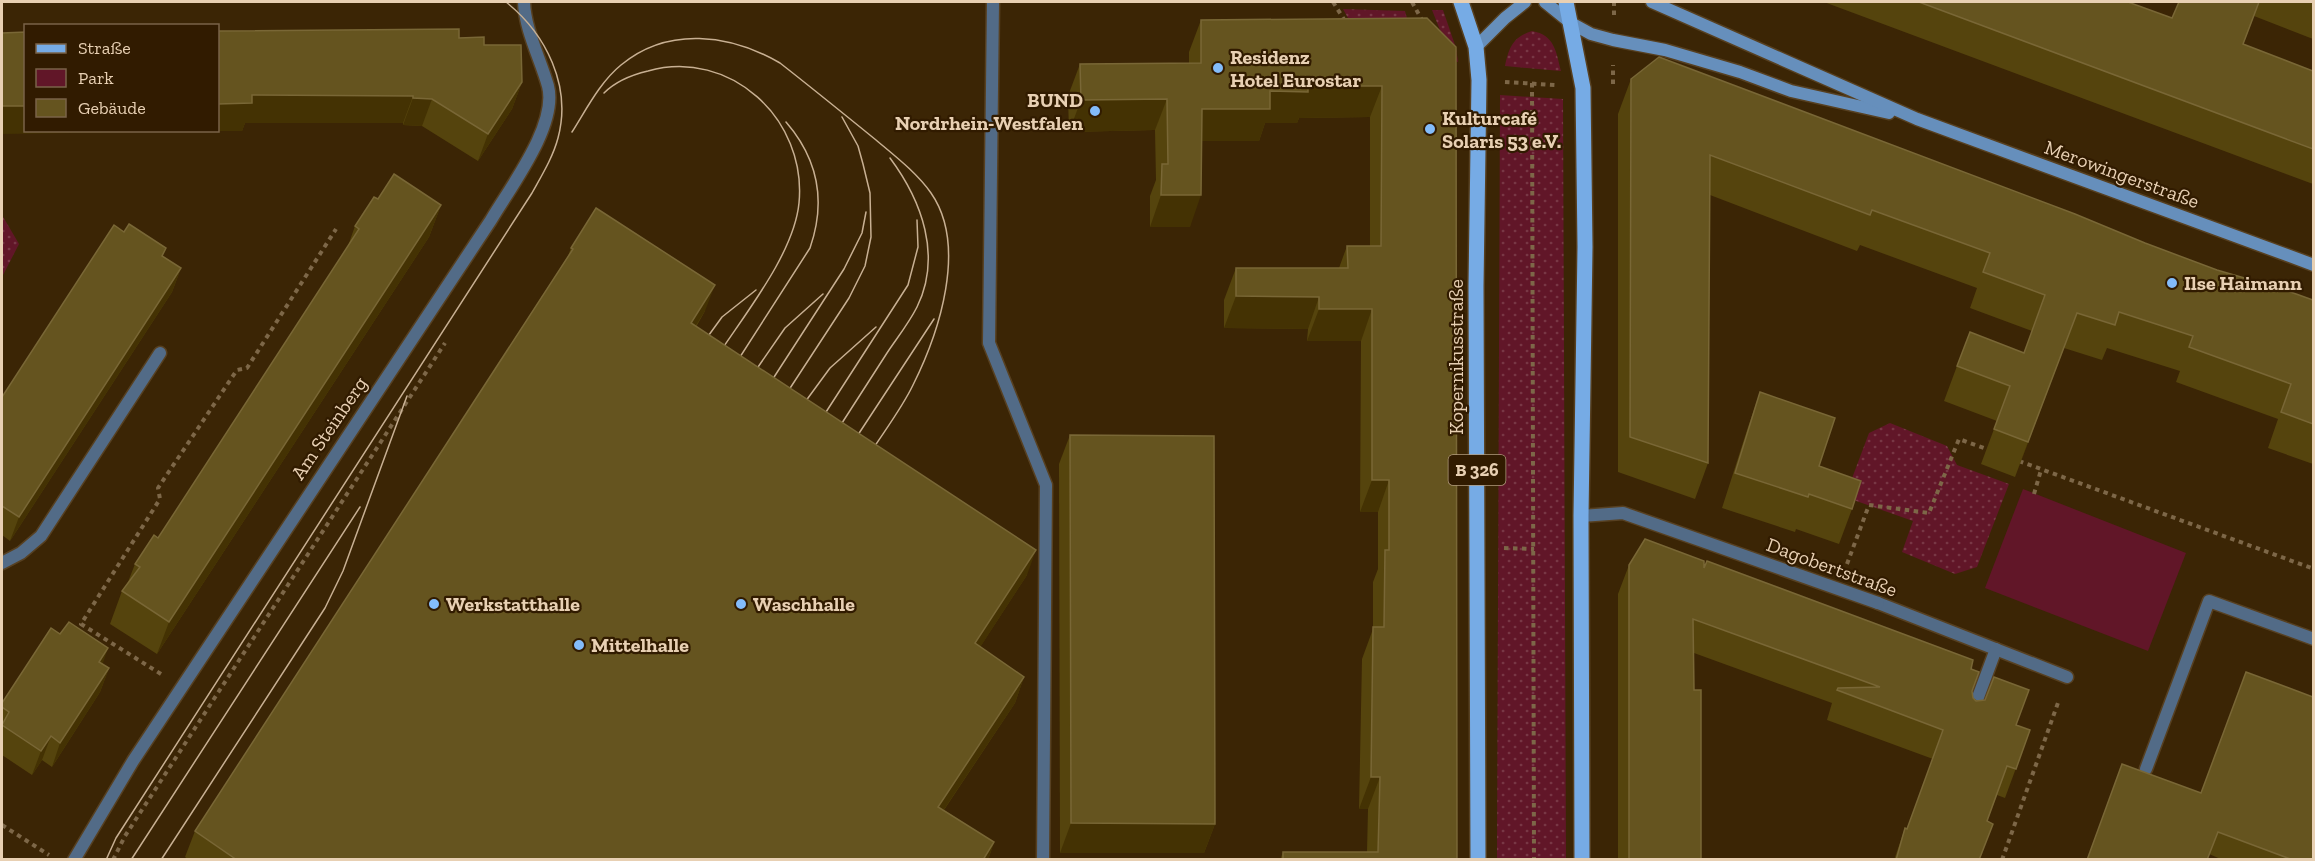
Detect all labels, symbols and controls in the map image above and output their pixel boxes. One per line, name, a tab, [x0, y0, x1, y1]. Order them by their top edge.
legend	[24, 24, 219, 132]
text: Straße	[78, 37, 131, 59]
place label: Residenz Hotel Eurostar	[1230, 45, 1361, 92]
marker: Residenz Hotel Eurostar	[1211, 61, 1225, 75]
text: Park	[78, 67, 114, 89]
place label: BUND Nordrhein-Westfalen	[895, 88, 1083, 135]
text: Gebäude	[78, 97, 146, 119]
marker: BUND Nordrhein-Westfalen	[1088, 104, 1102, 118]
place label: Kulturcafé Solaris 53 e.V.	[1442, 106, 1561, 153]
marker: Kulturcafé Solaris 53 e.V.	[1423, 122, 1437, 136]
street label: Merowingerstraße	[2041, 135, 2203, 213]
place label: Ilse Haimann	[2184, 271, 2302, 295]
marker: Ilse Haimann	[2165, 276, 2179, 290]
street label: Kopernikusstraße	[1444, 279, 1468, 435]
street label: Am Steinberg	[286, 372, 372, 484]
road number: B 326	[1448, 455, 1506, 485]
street label: Dagobertstraße	[1763, 532, 1901, 602]
place label: Werkstatthalle	[446, 592, 580, 616]
place label: Waschhalle	[753, 592, 855, 616]
marker: Werkstatthalle	[427, 597, 441, 611]
marker: Waschhalle	[734, 597, 748, 611]
place label: Mittelhalle	[591, 633, 689, 657]
marker: Mittelhalle	[572, 638, 586, 652]

